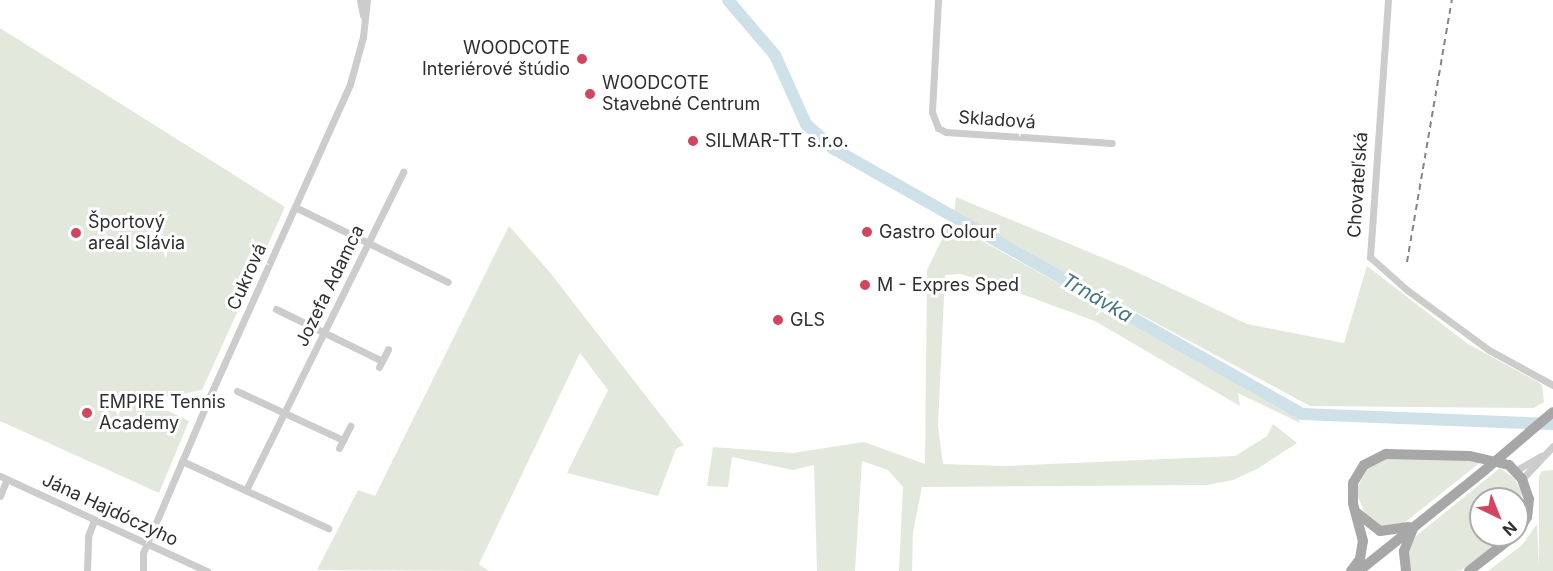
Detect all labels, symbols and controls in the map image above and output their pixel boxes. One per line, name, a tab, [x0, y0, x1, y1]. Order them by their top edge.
place label: WOODCOTE Interiérové štúdio	[422, 38, 570, 80]
marker: WOODCOTE Interiérové štúdio	[575, 52, 589, 66]
place label: WOODCOTE Stavebné Centrum	[602, 73, 760, 116]
marker: WOODCOTE Stavebné Centrum	[583, 87, 597, 101]
street label: Skladová	[958, 107, 1036, 133]
place label: SILMAR-TT s.r.o.	[705, 130, 849, 152]
street label: Chovateľská	[1344, 131, 1372, 239]
marker: SILMAR-TT s.r.o.	[686, 134, 700, 148]
place label: Športový areál Slávia	[88, 212, 185, 254]
place label: Gastro Colour	[879, 221, 997, 243]
street label: Jozefa Adamca	[291, 222, 369, 350]
marker: Gastro Colour	[860, 225, 874, 239]
marker: Športový areál Slávia	[69, 226, 83, 240]
street label: Cukrová	[223, 240, 271, 314]
water label: Trnávka	[1057, 268, 1137, 328]
place label: M - Expres Sped	[877, 274, 1019, 296]
marker: M - Expres Sped	[858, 278, 872, 292]
place label: GLS	[790, 309, 825, 331]
marker: GLS	[771, 313, 785, 327]
place label: EMPIRE Tennis Academy	[99, 392, 226, 434]
marker: EMPIRE Tennis Academy	[80, 406, 94, 420]
street label: Jána Hajdóczyho	[39, 469, 181, 551]
north arrow	[1469, 487, 1529, 547]
text: N	[1499, 517, 1521, 540]

